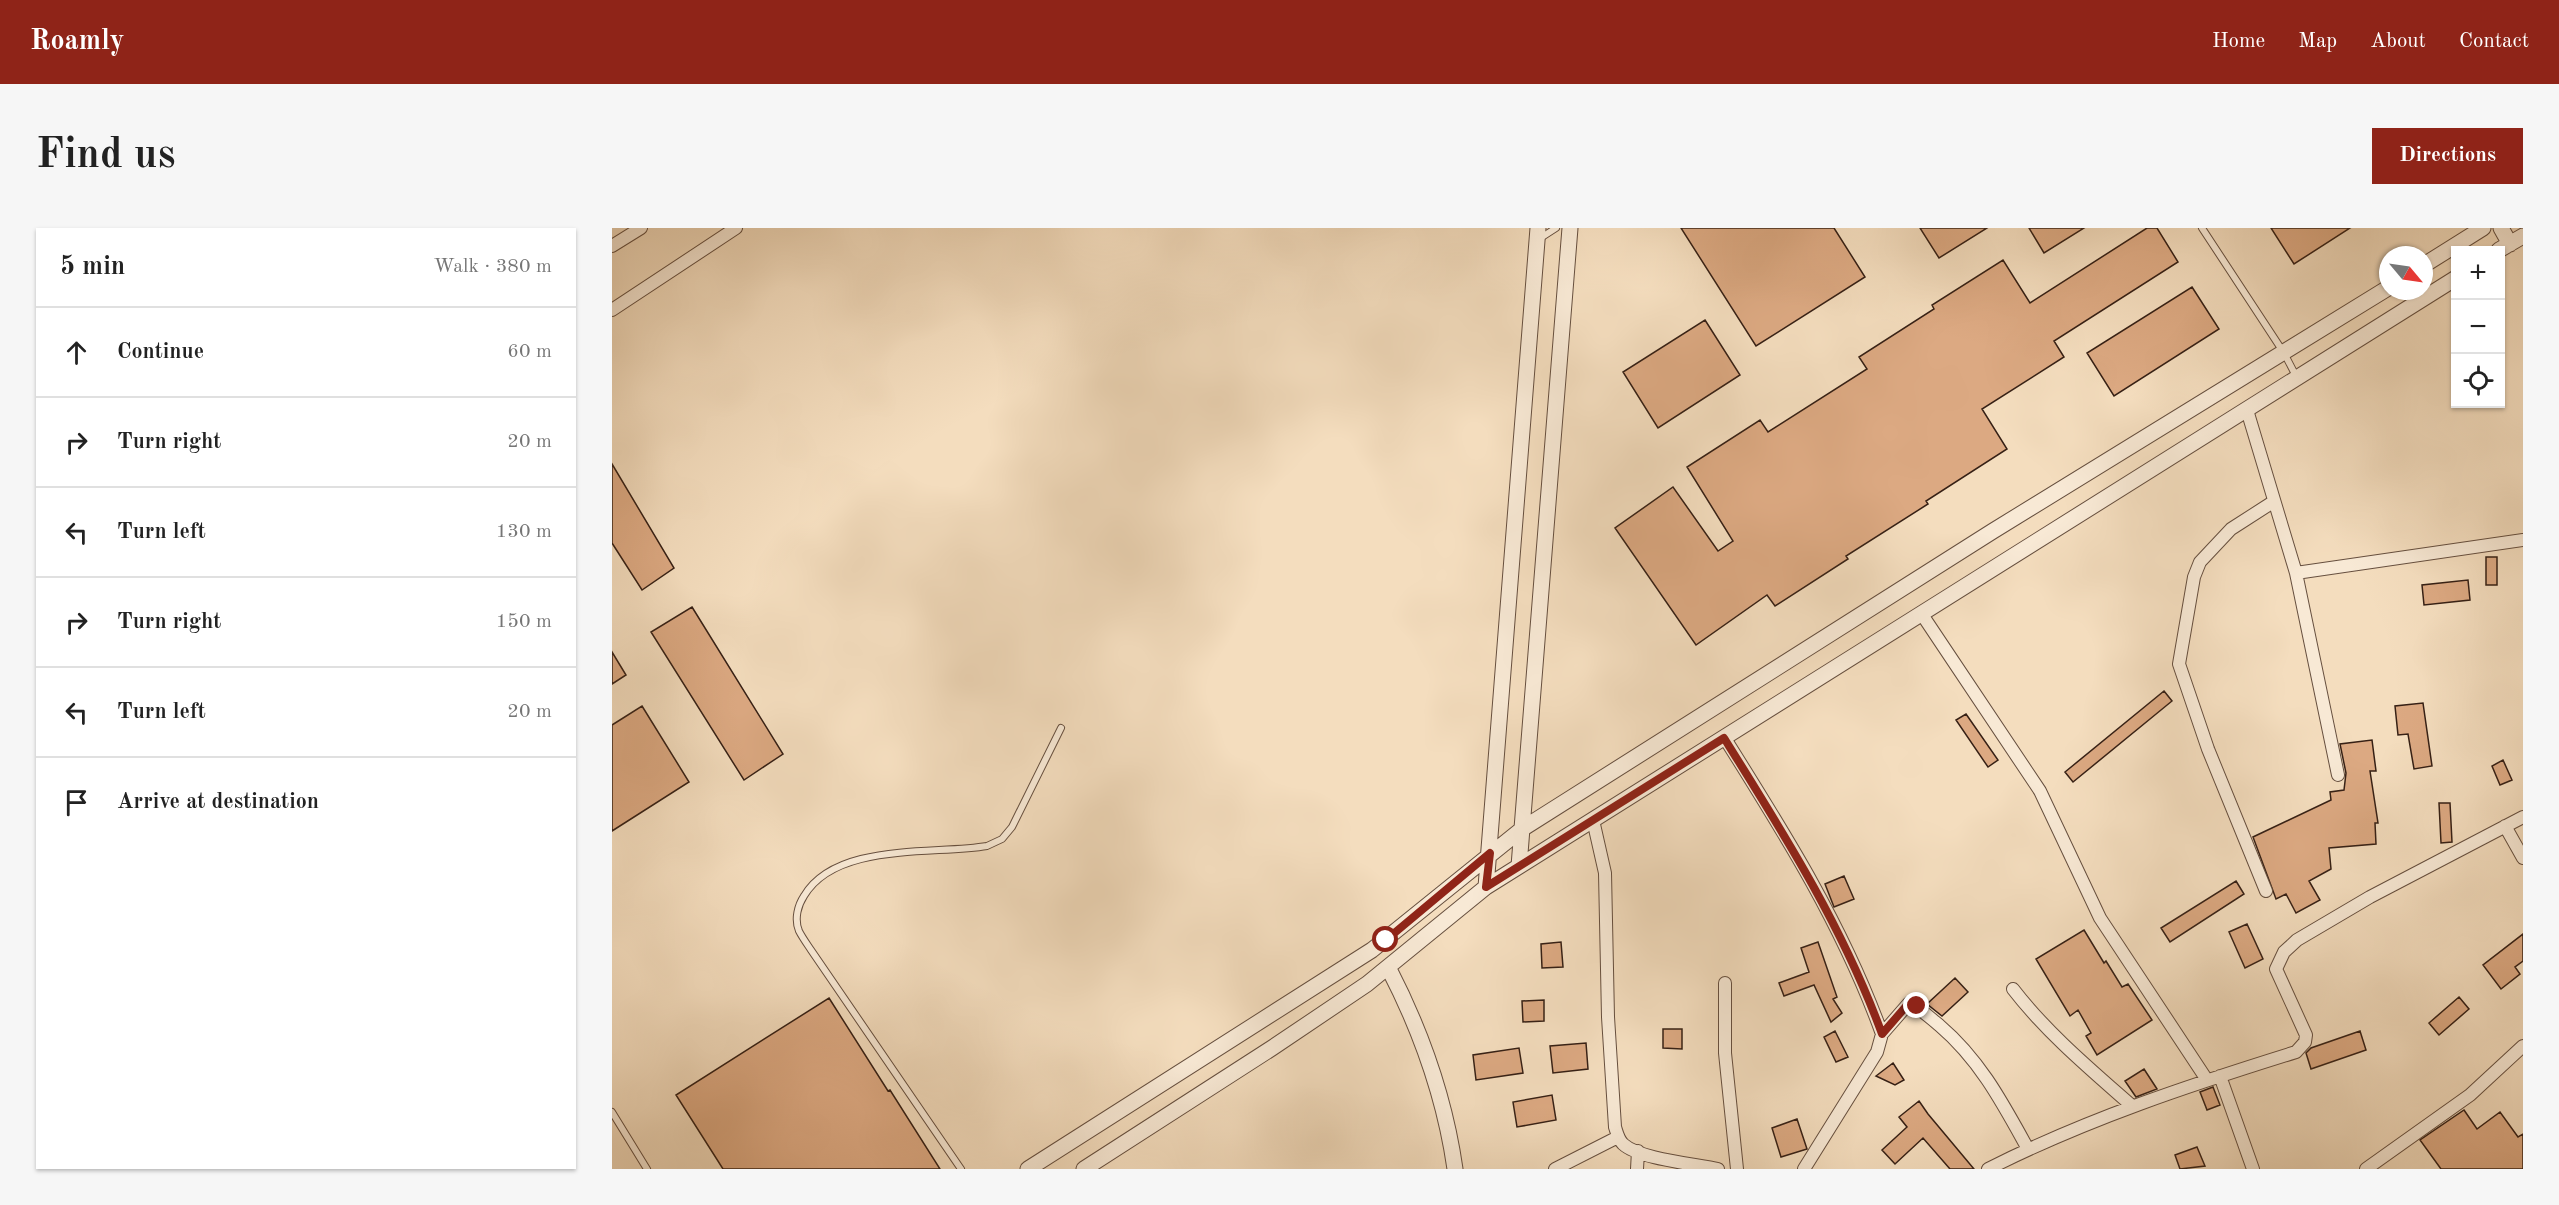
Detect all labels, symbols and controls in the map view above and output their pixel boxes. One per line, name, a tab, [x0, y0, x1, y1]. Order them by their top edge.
text: Roamly	[30, 28, 124, 56]
text: Home	[2212, 31, 2265, 52]
text: Map	[2298, 31, 2337, 52]
text: About	[2370, 31, 2426, 52]
text: Contact	[2459, 31, 2529, 52]
button: Directions	[2372, 128, 2523, 184]
text: Find us	[36, 135, 175, 177]
north arrow	[2379, 246, 2433, 300]
map controls	[2451, 246, 2505, 408]
button: +	[2451, 246, 2505, 300]
text: 5 min	[60, 254, 125, 280]
text: Walk · 380 m	[433, 257, 552, 277]
button: −	[2451, 300, 2505, 354]
icon: ahead	[60, 336, 93, 369]
text: Continue	[117, 341, 204, 363]
text: 60 m	[507, 342, 552, 362]
button: locate	[2451, 354, 2505, 408]
icon: right	[60, 426, 93, 459]
text: Turn right	[117, 431, 221, 453]
text: 20 m	[507, 432, 552, 452]
icon: left	[60, 516, 93, 549]
text: Turn left	[117, 521, 206, 543]
text: 130 m	[496, 522, 552, 542]
icon: right	[60, 606, 93, 639]
text: Turn right	[117, 611, 221, 633]
text: 150 m	[496, 612, 552, 632]
icon: left	[60, 696, 93, 729]
text: Turn left	[117, 701, 206, 723]
text: 20 m	[507, 702, 552, 722]
icon: arrive	[60, 786, 93, 819]
text: Arrive at destination	[117, 791, 319, 813]
route start	[1372, 926, 1398, 952]
route end	[1903, 992, 1929, 1018]

